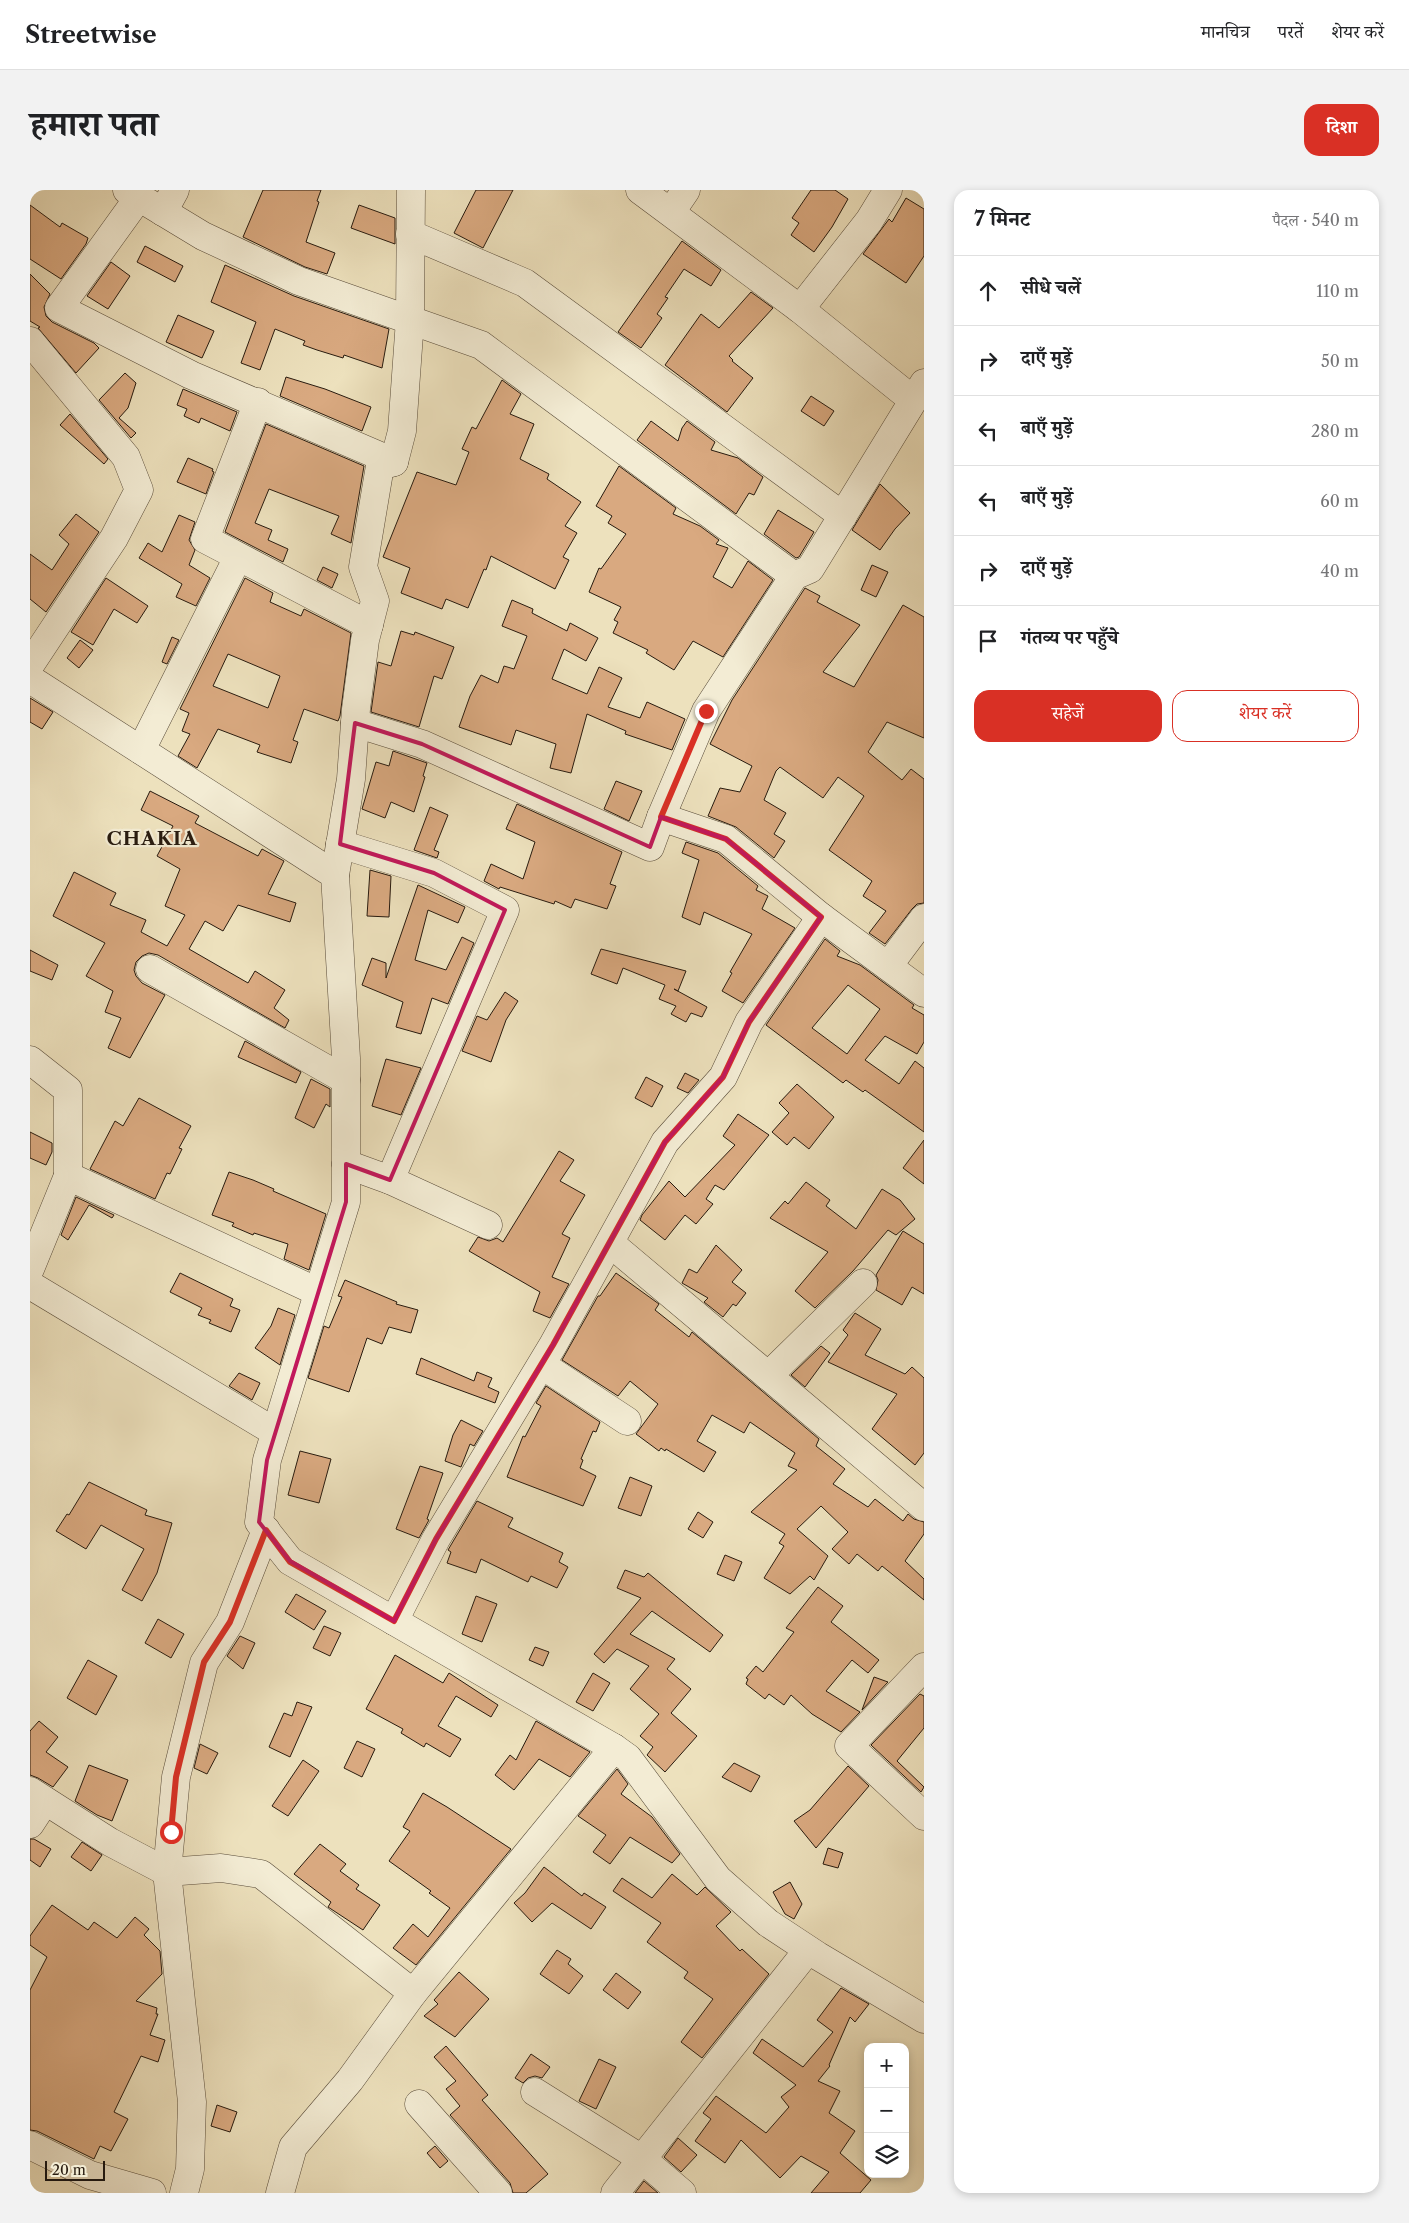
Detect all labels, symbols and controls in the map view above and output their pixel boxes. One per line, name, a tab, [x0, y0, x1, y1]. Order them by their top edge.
text: Streetwise	[25, 20, 157, 49]
text: मानचित्र	[1201, 21, 1250, 43]
text: परतें	[1278, 21, 1304, 43]
text: शेयर करें	[1332, 21, 1384, 43]
text: हमारा पता	[30, 102, 158, 145]
button: दिशा	[1304, 104, 1379, 156]
text: 7 मिनट	[974, 206, 1030, 231]
text: पैदल · 540 m	[1273, 210, 1359, 230]
text: सीधे चलें	[1021, 276, 1081, 299]
icon: ahead	[974, 277, 1002, 305]
text: 110 m	[1316, 281, 1359, 301]
text: दाएँ मुड़ें	[1021, 346, 1072, 369]
icon: right	[974, 347, 1002, 375]
text: 50 m	[1321, 351, 1359, 371]
text: बाएँ मुड़ें	[1021, 416, 1073, 439]
icon: left	[974, 417, 1002, 445]
text: 280 m	[1311, 421, 1359, 441]
text: बाएँ मुड़ें	[1021, 486, 1073, 509]
icon: left	[974, 487, 1002, 515]
text: 60 m	[1320, 491, 1359, 511]
text: दाएँ मुड़ें	[1021, 556, 1072, 579]
icon: right	[974, 557, 1002, 585]
text: 40 m	[1320, 561, 1359, 581]
text: गंतव्य पर पहुँचे	[1021, 626, 1118, 649]
icon: arrive	[974, 627, 1002, 655]
button: सहेजें	[974, 690, 1162, 742]
button: शेयर करें	[1172, 690, 1359, 742]
route end	[695, 700, 718, 723]
district label: CHAKIA	[106, 827, 198, 850]
route start	[160, 1821, 183, 1844]
map controls	[864, 2043, 909, 2178]
button: +	[864, 2043, 909, 2088]
button: −	[864, 2088, 909, 2133]
button: layers	[864, 2133, 909, 2178]
scale bar	[45, 2158, 105, 2181]
text: 20 m	[52, 2161, 86, 2179]

